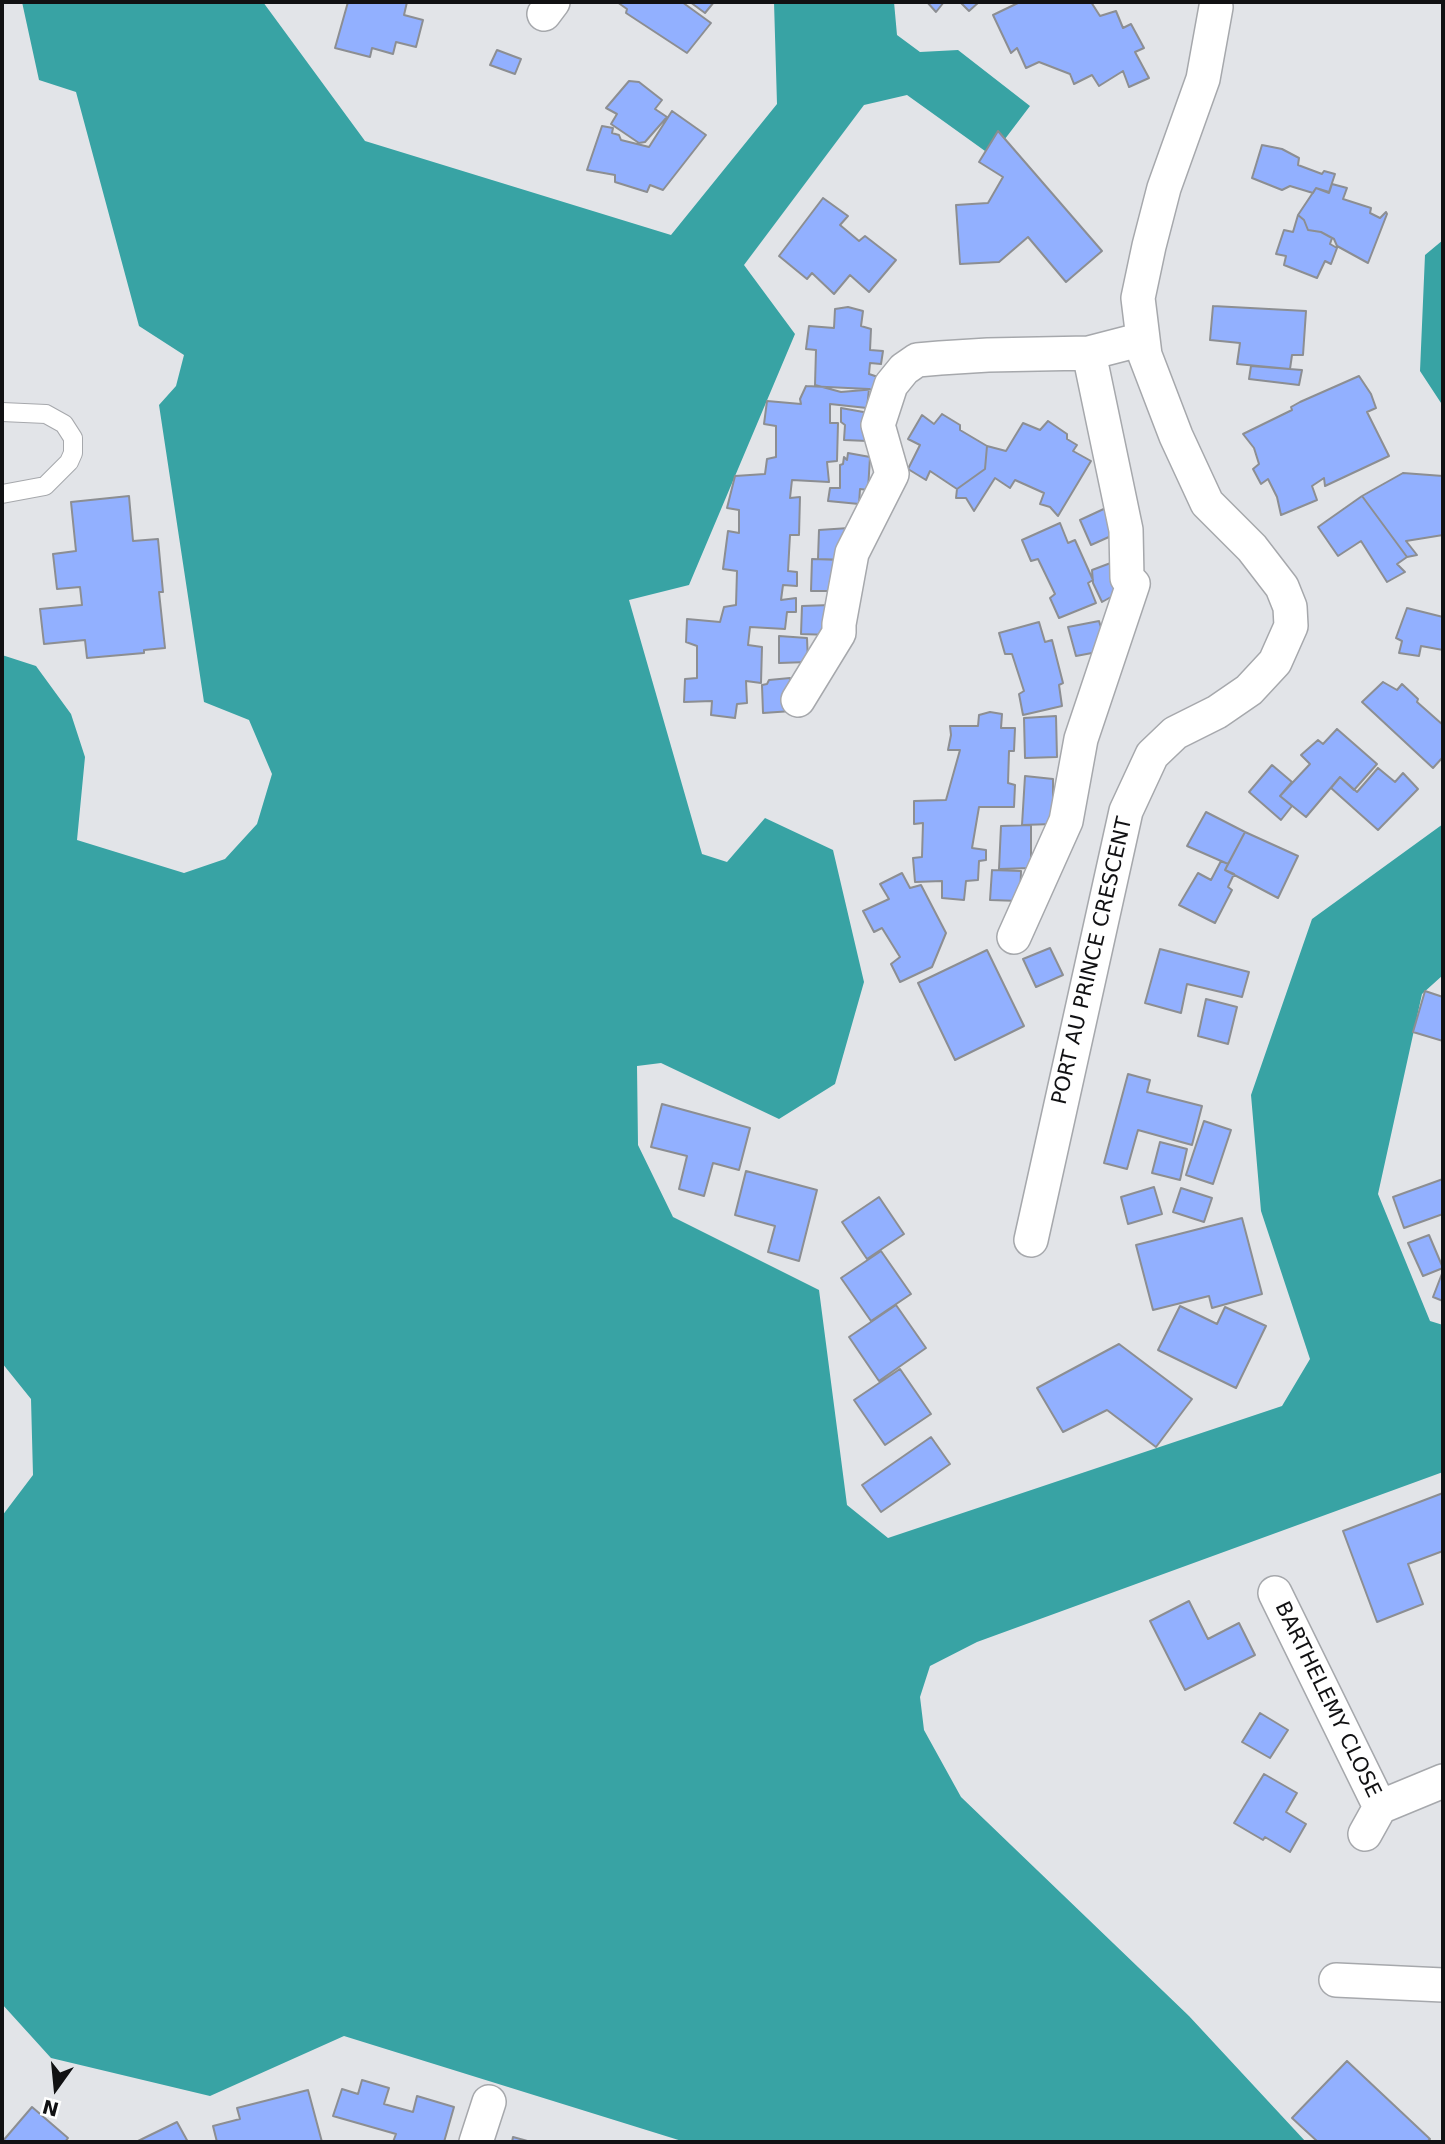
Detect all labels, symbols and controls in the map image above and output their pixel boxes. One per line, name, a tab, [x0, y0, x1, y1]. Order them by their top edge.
street label: PORT AU PRINCE CRESCENT	[1048, 815, 1138, 1107]
street label: BARTHELEMY CLOSE	[1269, 1598, 1385, 1802]
north arrow	[21, 2053, 91, 2123]
text: N	[40, 2096, 61, 2121]

